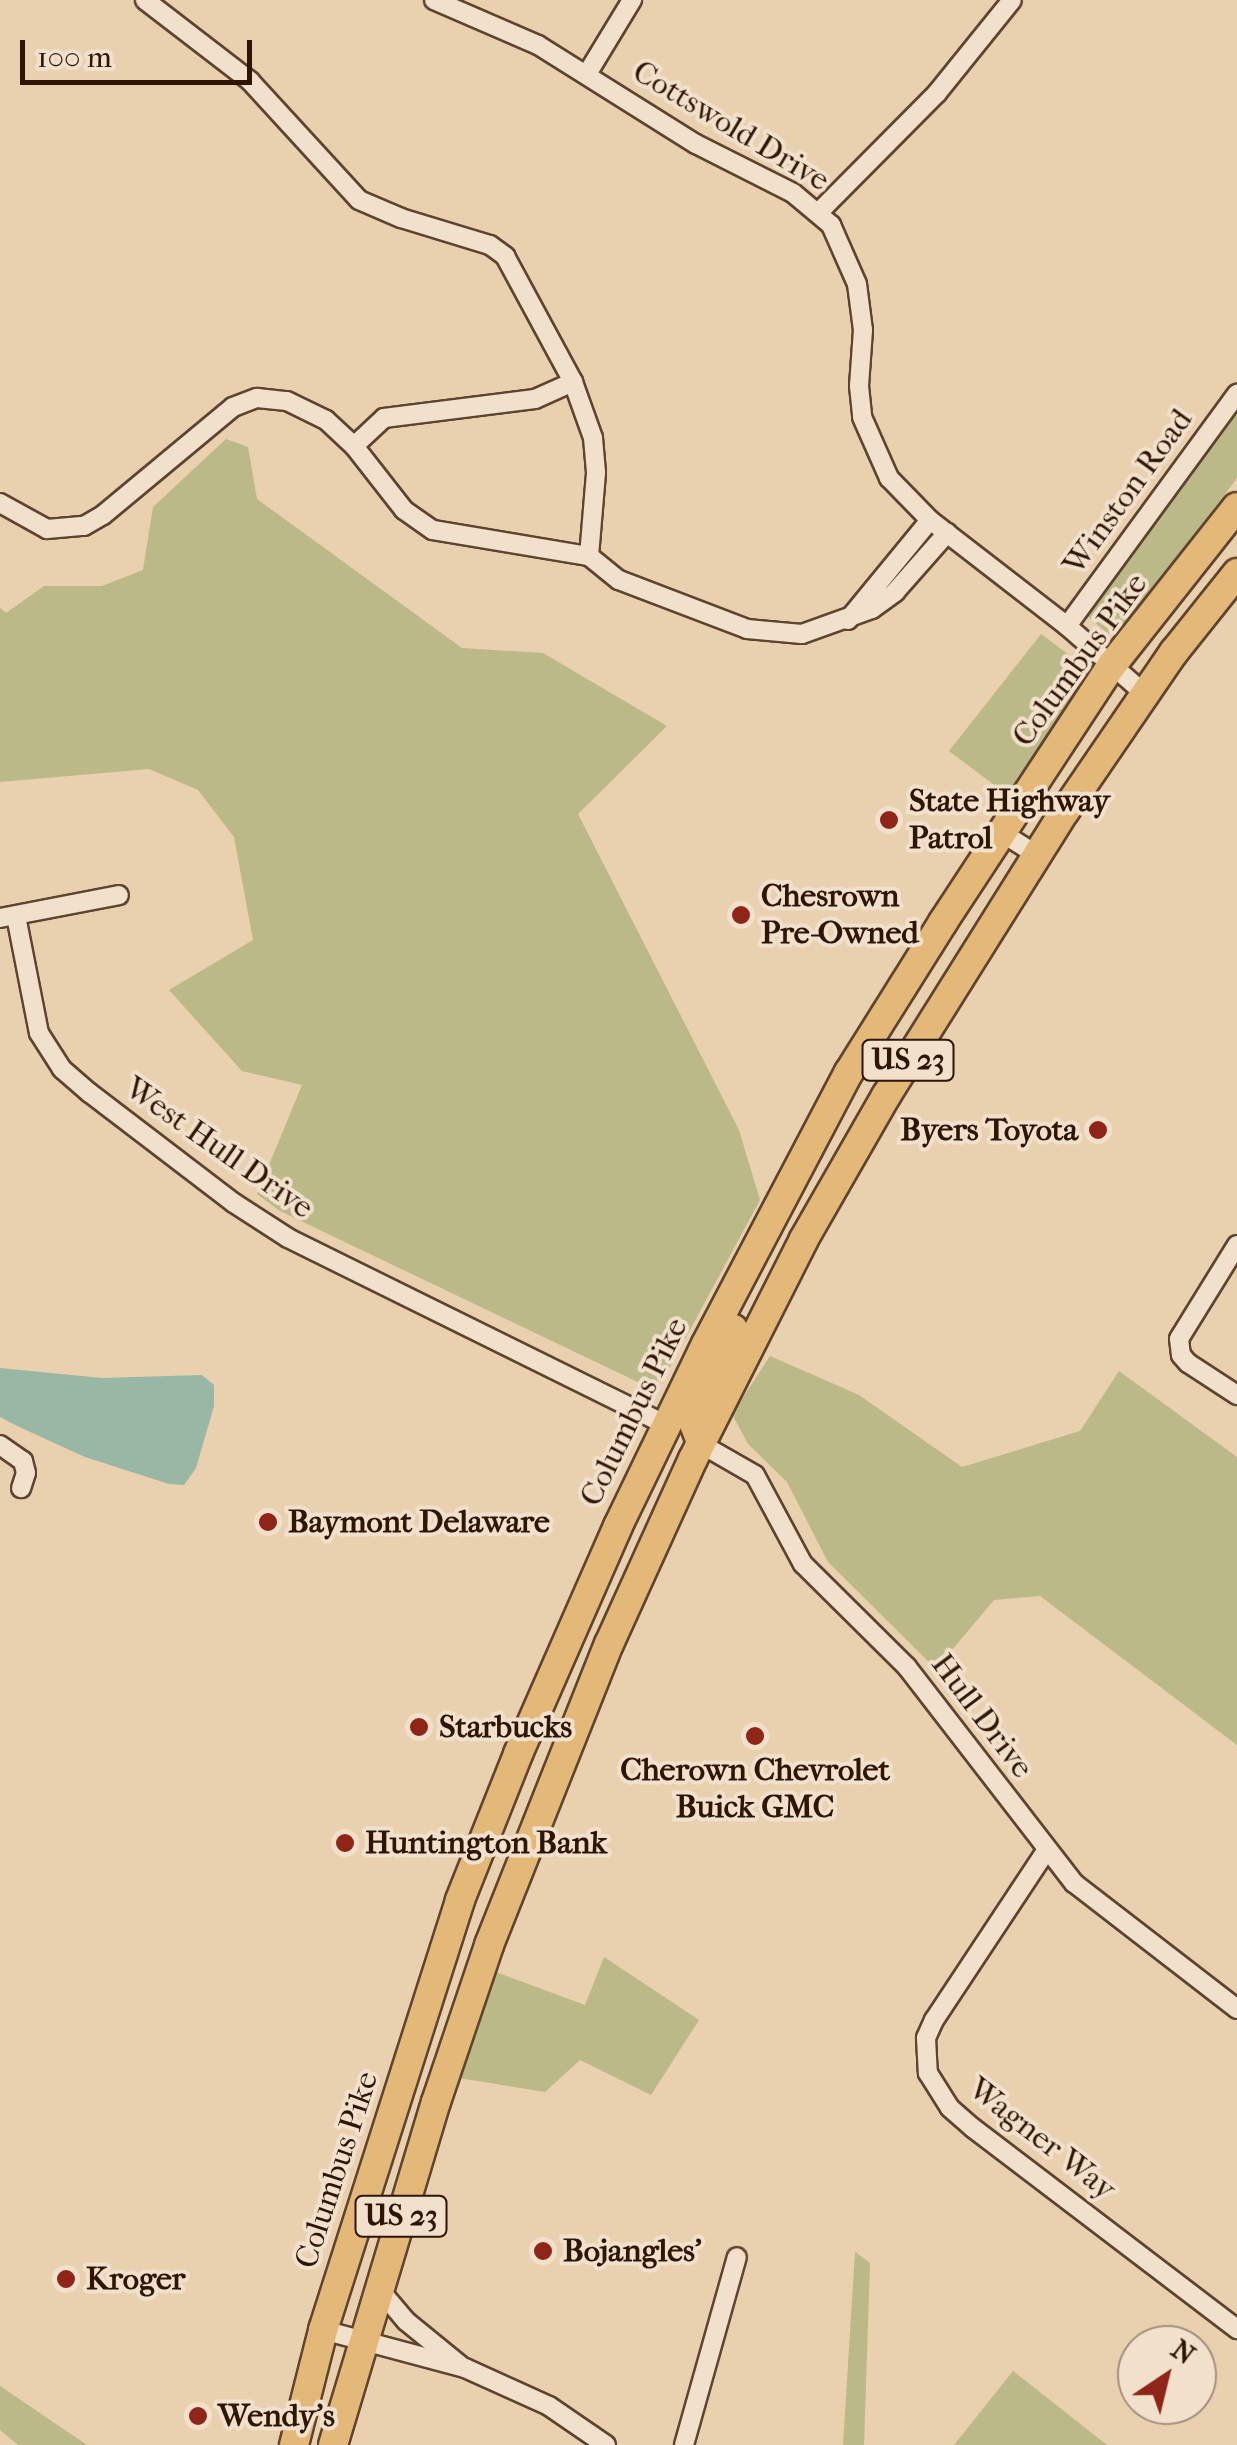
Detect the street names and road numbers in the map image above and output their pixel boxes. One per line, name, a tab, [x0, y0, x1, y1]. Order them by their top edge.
street label: Cottswold Drive	[626, 52, 836, 200]
street label: Winston Road	[1055, 402, 1201, 582]
street label: Columbus Pike	[1004, 566, 1156, 754]
road number: US 23	[860, 1035, 956, 1085]
street label: West Hull Drive	[117, 1069, 321, 1227]
street label: Columbus Pike	[572, 1312, 696, 1512]
street label: Hull Drive	[923, 1646, 1041, 1786]
street label: Columbus Pike	[287, 2067, 387, 2273]
street label: Wagner Way	[961, 2070, 1123, 2208]
road number: US 23	[354, 2191, 448, 2241]

